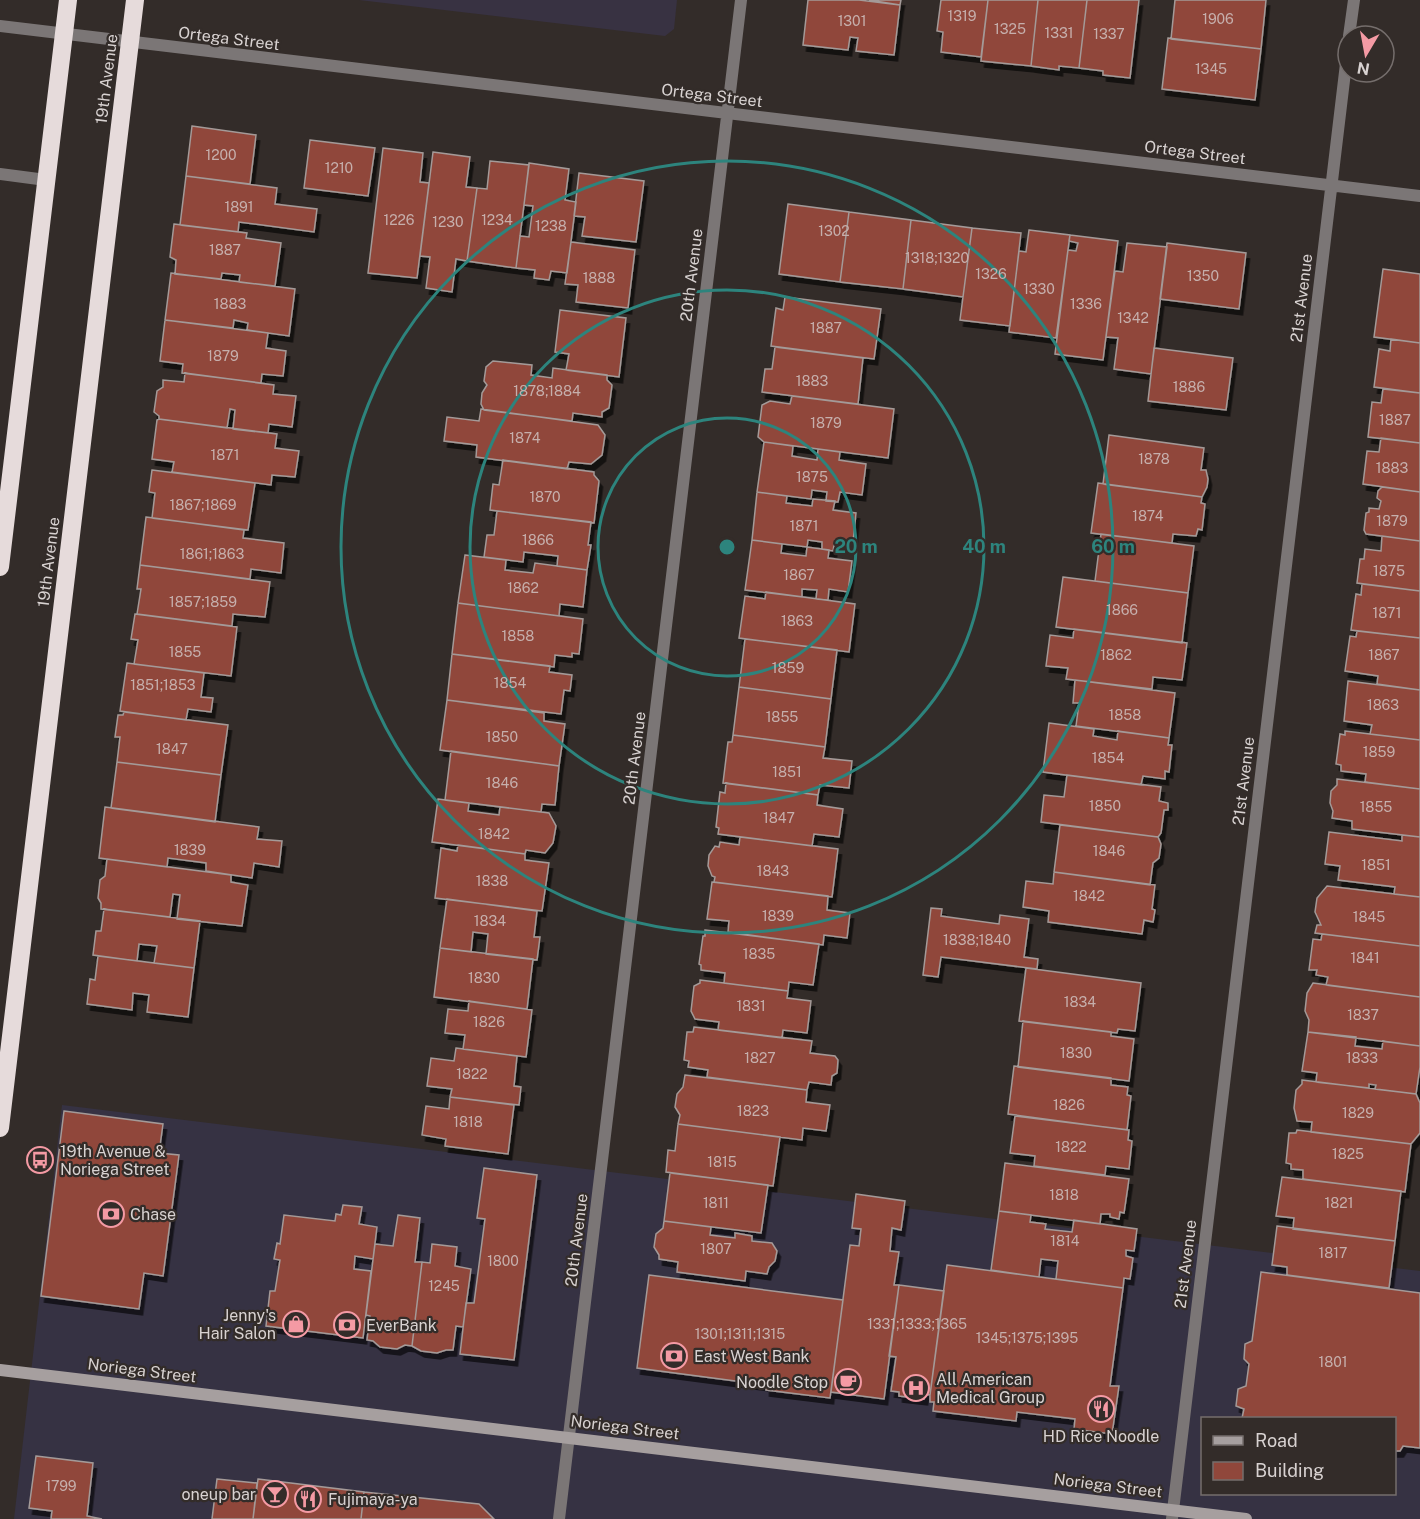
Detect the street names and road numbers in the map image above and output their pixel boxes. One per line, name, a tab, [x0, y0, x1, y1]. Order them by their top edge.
street label: Ortega Street	[177, 23, 281, 54]
street label: 19th Avenue	[92, 33, 121, 125]
street label: Ortega Street	[660, 80, 764, 111]
street label: Ortega Street	[1143, 137, 1247, 168]
street label: 20th Avenue	[676, 227, 707, 323]
street label: 21st Avenue	[1287, 253, 1316, 343]
street label: 19th Avenue	[34, 516, 63, 608]
street label: 20th Avenue	[619, 710, 650, 806]
street label: 21st Avenue	[1229, 736, 1258, 826]
street label: 20th Avenue	[561, 1192, 592, 1288]
street label: 21st Avenue	[1171, 1219, 1200, 1309]
street label: Noriega Street	[86, 1354, 197, 1387]
street label: Noriega Street	[569, 1411, 680, 1444]
street label: Noriega Street	[1052, 1469, 1163, 1502]

